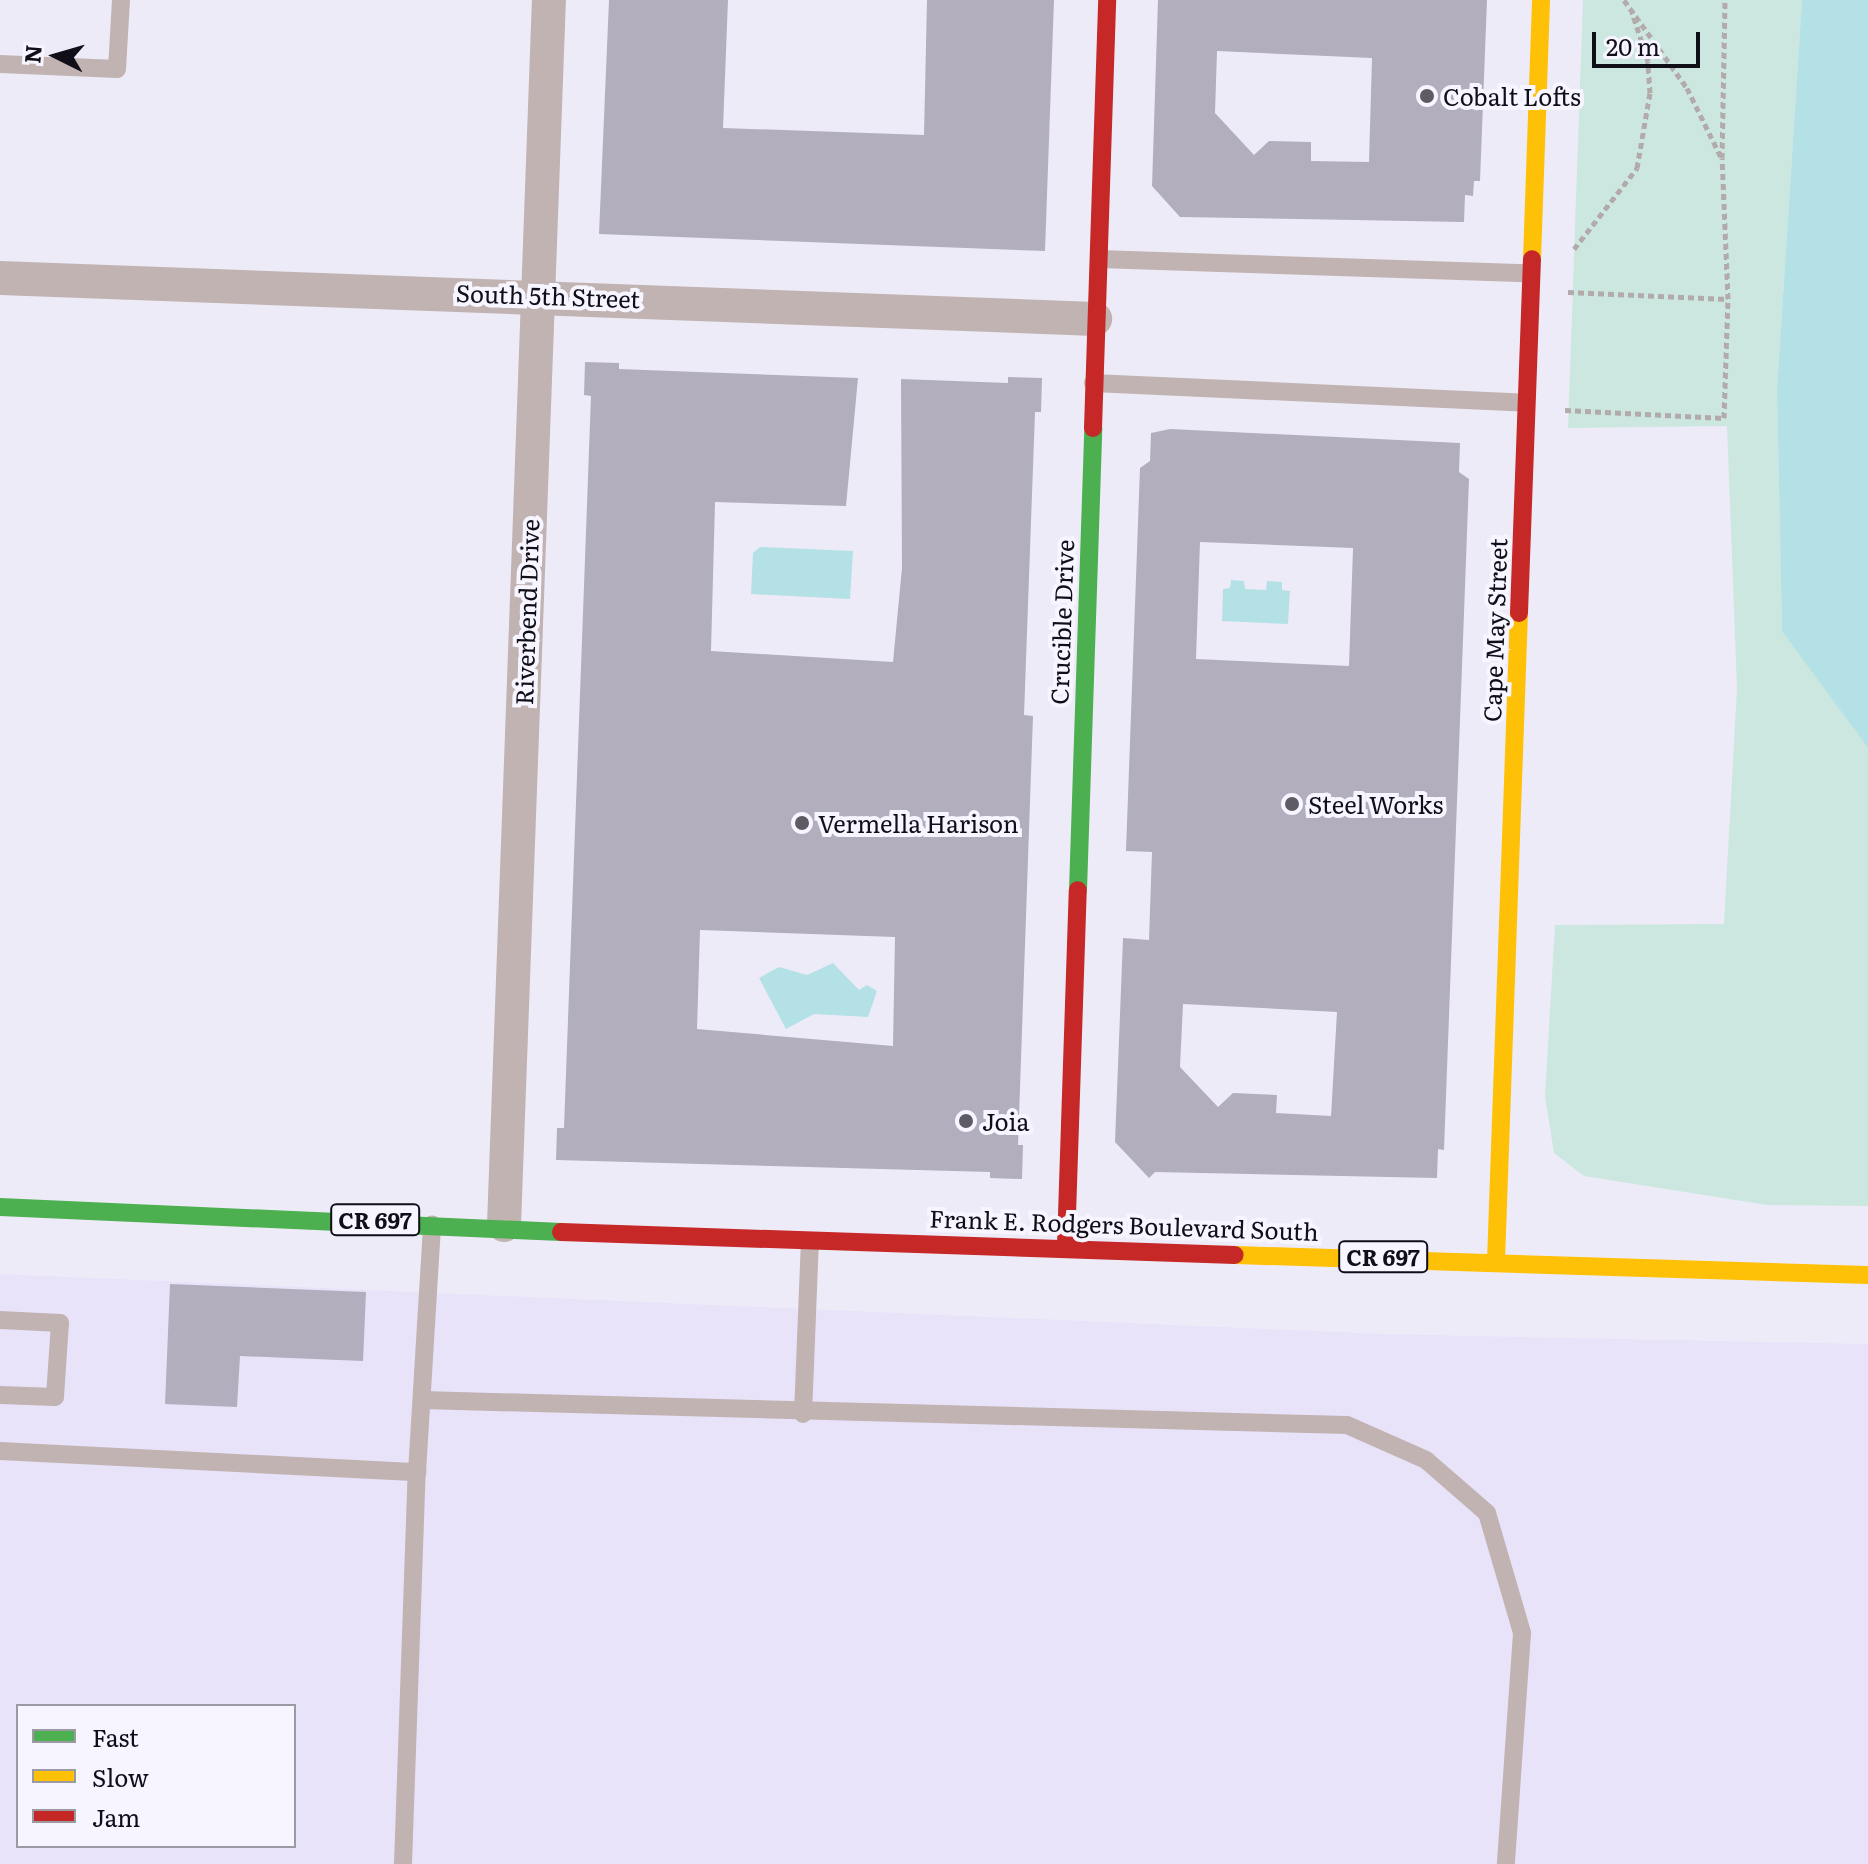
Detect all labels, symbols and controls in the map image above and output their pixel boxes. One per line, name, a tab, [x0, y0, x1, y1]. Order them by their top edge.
north arrow	[16, 16, 96, 96]
scale bar	[1596, 16, 1704, 66]
text: 20 m	[1606, 28, 1660, 63]
text: N	[14, 43, 49, 65]
place label: Cobalt Lofts	[1443, 82, 1581, 110]
marker: Cobalt Lofts	[1418, 87, 1436, 105]
street label: South 5th Street	[455, 277, 641, 313]
street label: Riverbend Drive	[508, 518, 544, 706]
street label: Cape May Street	[1476, 538, 1512, 722]
street label: Crucible Drive	[1044, 539, 1078, 705]
place label: Steel Works	[1308, 790, 1443, 818]
marker: Steel Works	[1283, 795, 1301, 813]
place label: Vermella Harison	[818, 809, 1019, 837]
marker: Vermella Harison	[793, 814, 811, 832]
place label: Joia	[982, 1107, 1029, 1135]
marker: Joia	[957, 1112, 975, 1130]
road number: CR 697	[329, 1202, 421, 1238]
street label: Frank E. Rodgers Boulevard South	[929, 1203, 1319, 1245]
road number: CR 697	[1337, 1239, 1429, 1275]
legend	[16, 1704, 296, 1848]
text: Fast	[92, 1719, 139, 1754]
text: Slow	[92, 1759, 149, 1794]
text: Jam	[92, 1799, 140, 1834]

